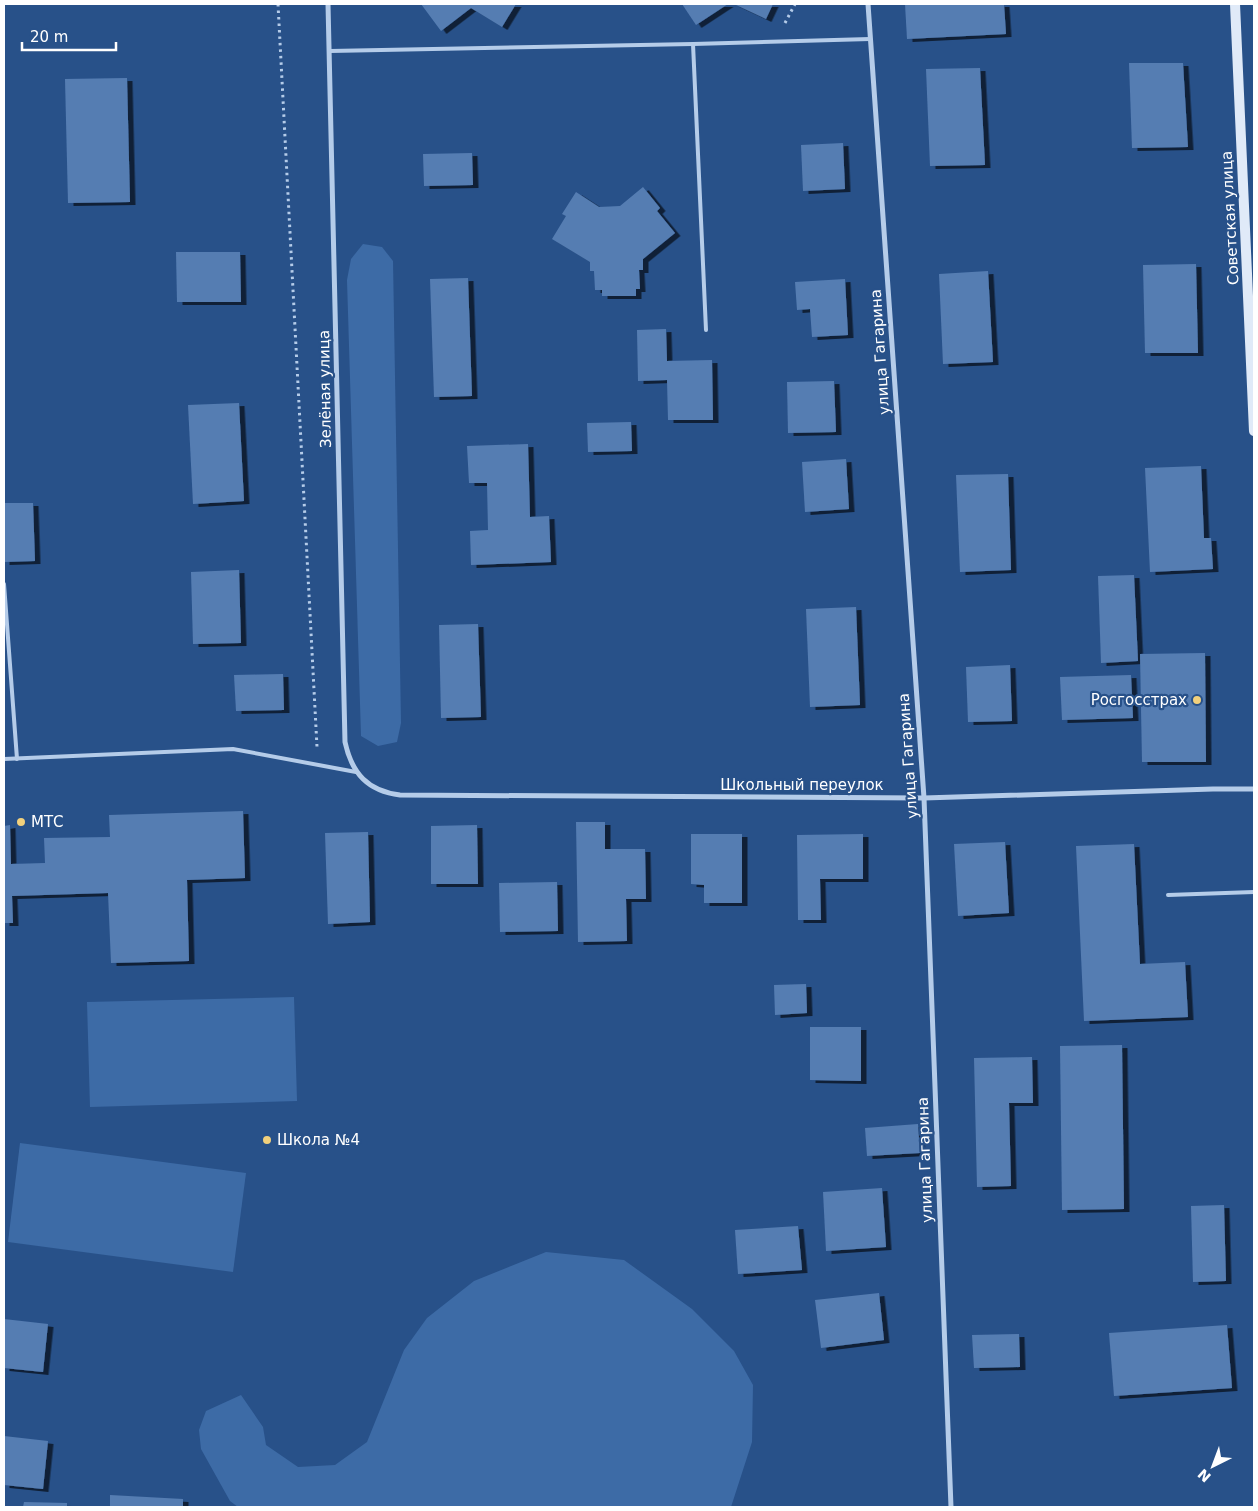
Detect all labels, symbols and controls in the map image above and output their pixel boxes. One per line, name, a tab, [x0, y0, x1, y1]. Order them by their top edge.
scale bar	[22, 20, 116, 52]
text: 20 m	[30, 28, 68, 46]
street label: Советская улица	[1217, 150, 1243, 286]
street label: улица Гагарина	[867, 288, 893, 416]
street label: Зелёная улица	[315, 330, 335, 448]
place label: Росгосстрах	[1091, 691, 1187, 709]
street label: улица Гагарина	[895, 692, 921, 820]
marker: Росгосстрах	[1191, 694, 1203, 706]
street label: Школьный переулок	[720, 776, 884, 794]
place label: МТС	[31, 813, 64, 831]
marker: МТС	[15, 816, 27, 828]
street label: улица Гагарина	[914, 1097, 936, 1223]
place label: Школа №4	[277, 1131, 360, 1149]
marker: Школа №4	[261, 1134, 273, 1146]
north arrow	[1188, 1441, 1238, 1491]
text: N	[1195, 1466, 1214, 1486]

